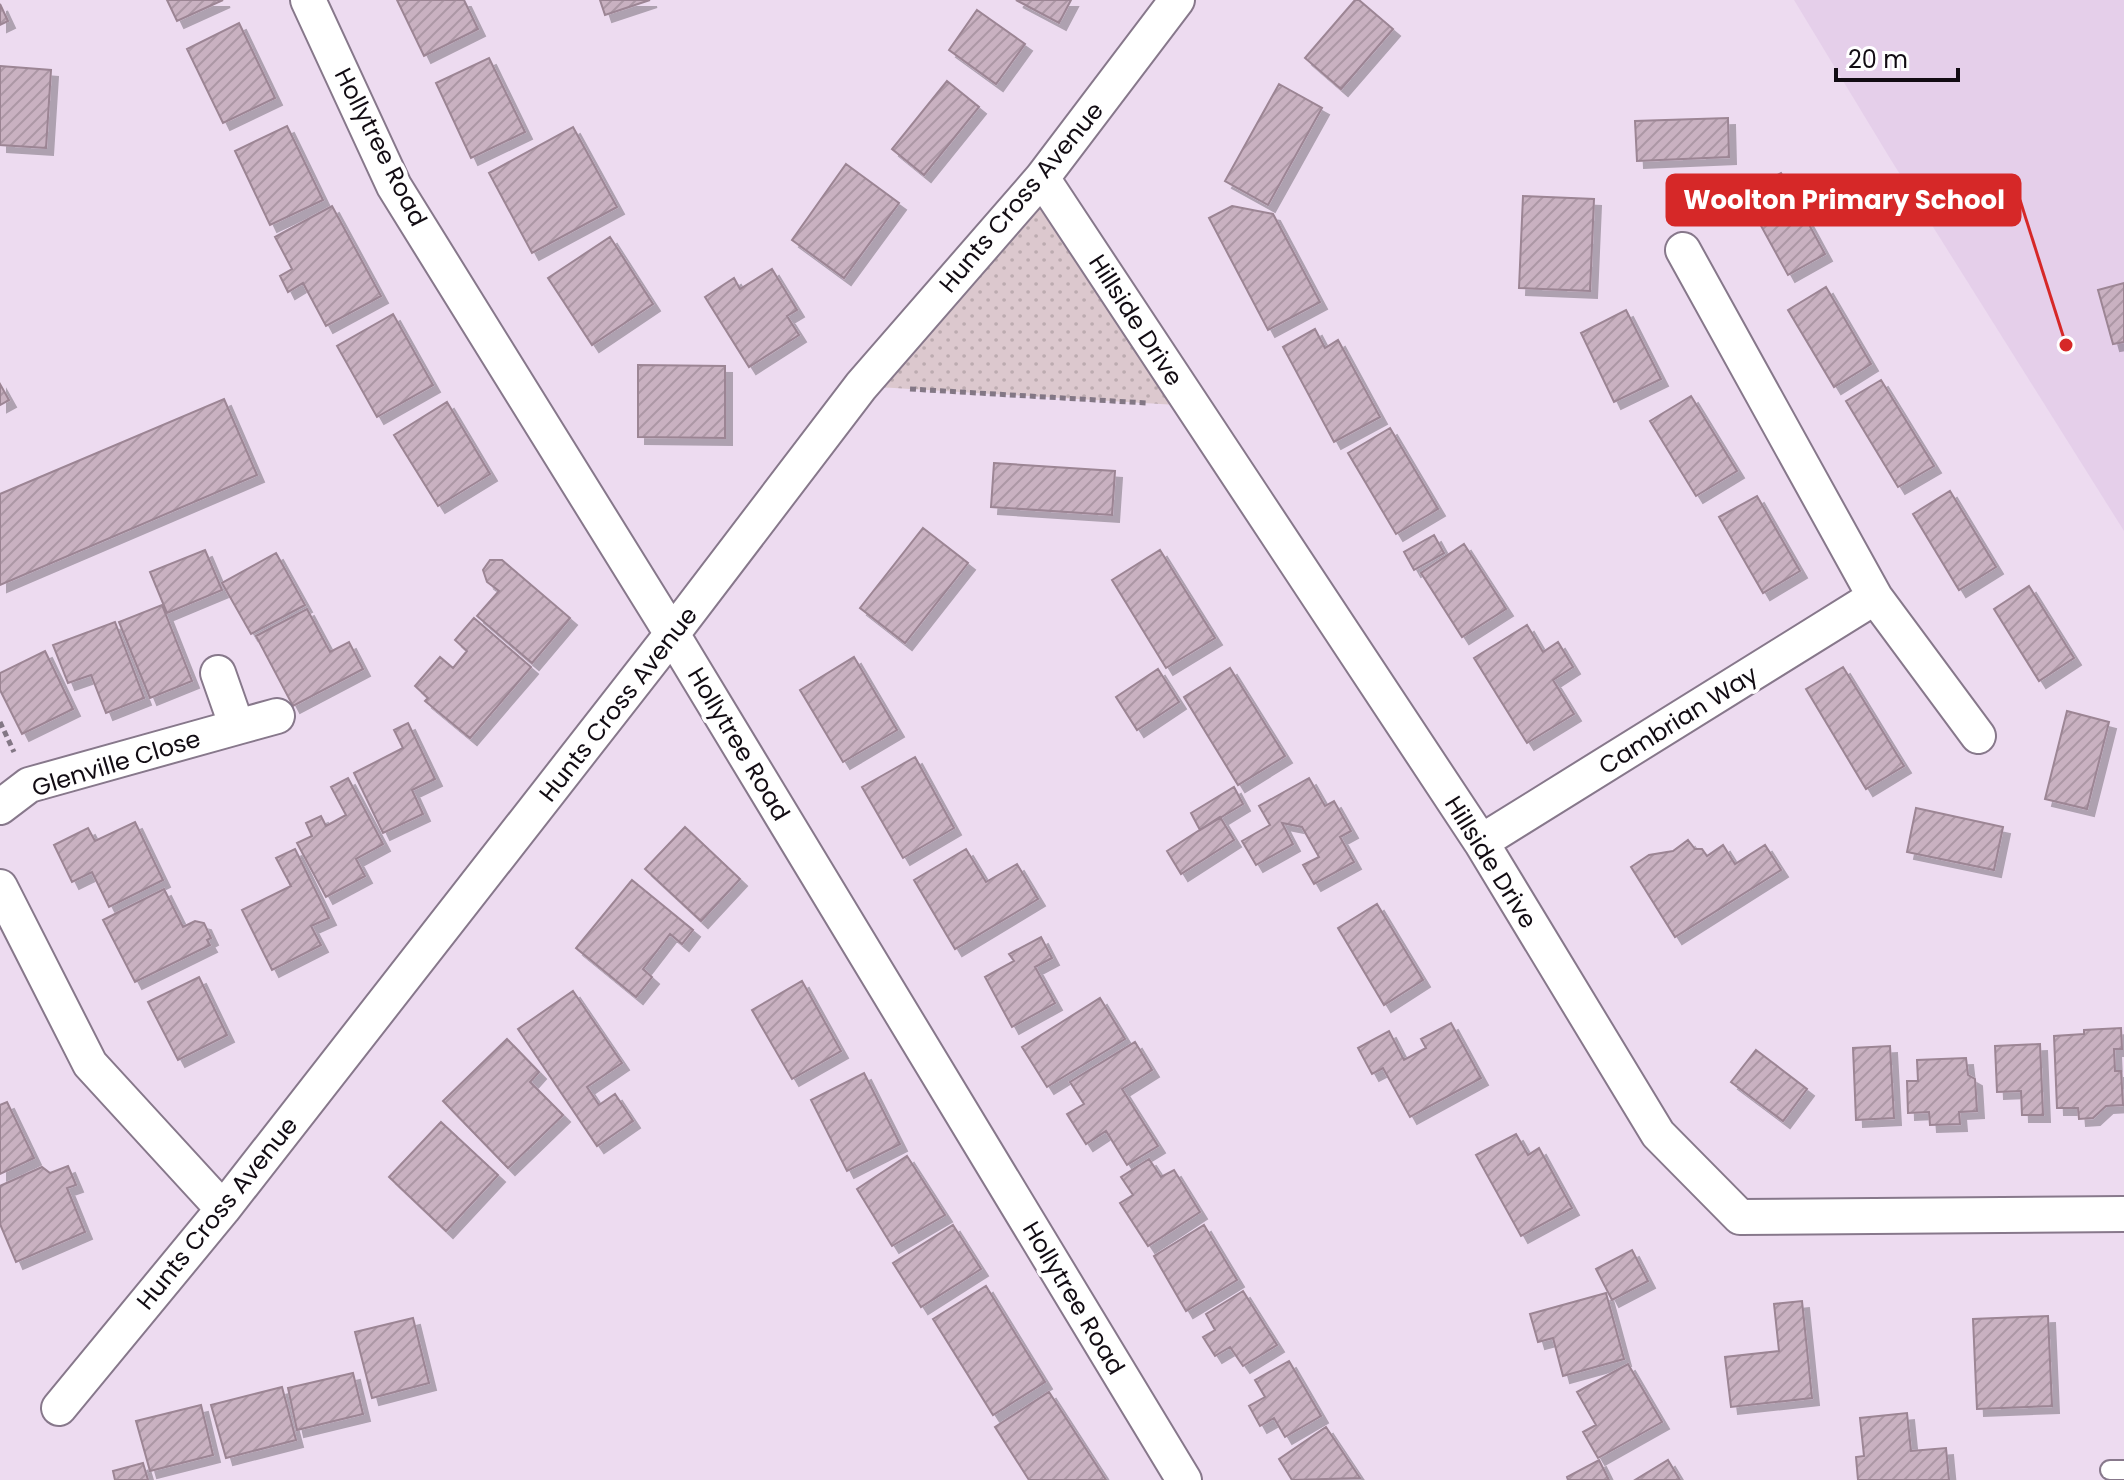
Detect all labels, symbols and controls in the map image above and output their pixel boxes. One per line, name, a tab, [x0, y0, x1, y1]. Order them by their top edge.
scale bar	[1836, 32, 1958, 82]
text: 20 m	[1848, 43, 1908, 76]
street label: Hollytree Road	[327, 62, 435, 232]
street label: Hunts Cross Avenue	[931, 95, 1111, 299]
callout: Woolton Primary School	[1667, 175, 2020, 225]
text: Woolton Primary School	[1683, 182, 2005, 218]
street label: Hillside Drive	[1081, 248, 1191, 392]
street label: Hunts Cross Avenue	[531, 600, 705, 808]
street label: Cambrian Way	[1592, 658, 1764, 782]
street label: Hollytree Road	[680, 661, 798, 827]
street label: Glenville Close	[28, 722, 204, 804]
street label: Hillside Drive	[1437, 789, 1545, 935]
street label: Hunts Cross Avenue	[129, 1110, 305, 1316]
street label: Hollytree Road	[1015, 1215, 1133, 1381]

